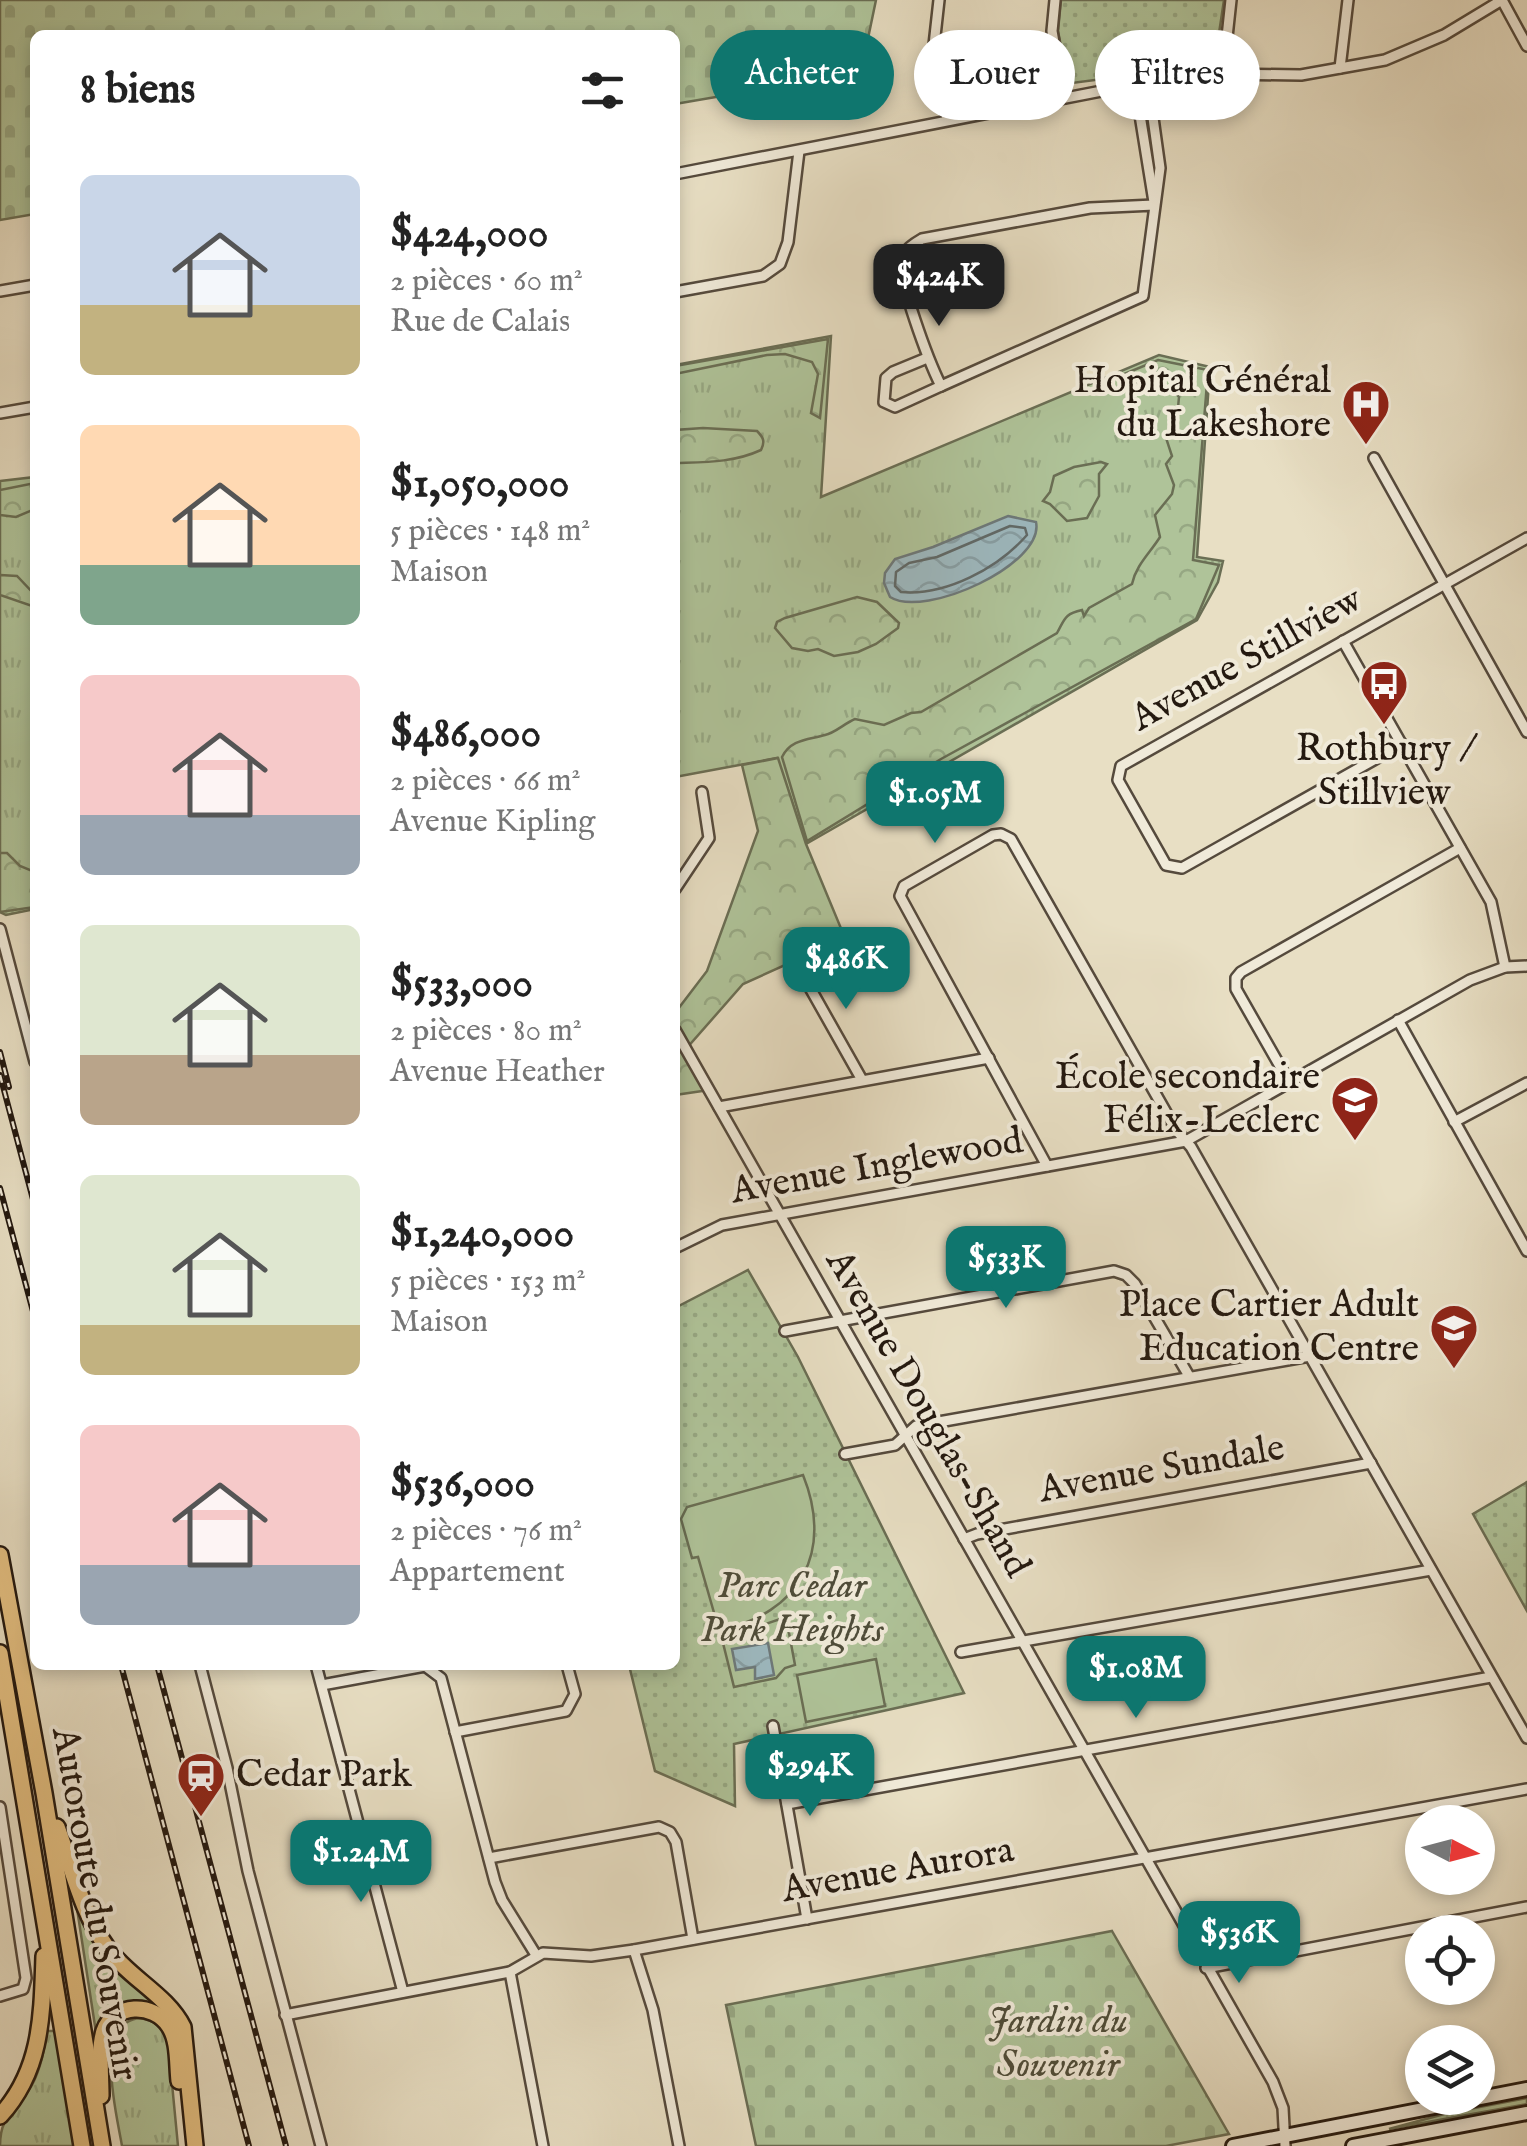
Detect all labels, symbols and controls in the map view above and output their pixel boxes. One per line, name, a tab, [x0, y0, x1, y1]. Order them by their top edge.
chip: Acheter	[710, 30, 894, 120]
chip: Louer	[914, 30, 1075, 120]
chip: Filtres	[1095, 30, 1260, 120]
icon: filters	[575, 63, 630, 118]
text: 8 biens	[80, 64, 195, 117]
text: $424,000	[390, 208, 548, 261]
icon: home	[160, 215, 280, 335]
pin: $424K	[869, 244, 1009, 329]
text: $424K	[895, 256, 983, 297]
text: 2 pièces · 60 m²	[390, 261, 583, 302]
text: Rue de Calais	[390, 302, 570, 343]
place label: Hopital Général du Lakeshore	[1074, 358, 1332, 450]
hospital icon: Hopital Général du Lakeshore	[1340, 378, 1392, 446]
text: $1,050,000	[390, 458, 569, 511]
icon: home	[160, 465, 280, 585]
text: 5 pièces · 148 m²	[390, 511, 590, 552]
text: Maison	[390, 552, 488, 593]
street label: Avenue Stillview	[1122, 576, 1372, 744]
bus stop icon: Rothbury / Stillview	[1358, 658, 1410, 726]
text: $486,000	[390, 708, 541, 761]
icon: home	[160, 715, 280, 835]
place label: Rothbury / Stillview	[1296, 726, 1478, 818]
text: 2 pièces · 66 m²	[390, 761, 581, 802]
pin: $1.05M	[854, 761, 1016, 846]
text: $1.05M	[888, 773, 982, 814]
text: Avenue Kipling	[390, 802, 595, 843]
pin: $486K	[776, 927, 916, 1012]
text: $486K	[805, 939, 887, 980]
text: $533,000	[390, 958, 533, 1011]
icon: home	[160, 965, 280, 1085]
text: 2 pièces · 80 m²	[390, 1011, 582, 1052]
text: Avenue Heather	[390, 1052, 605, 1093]
place label: École secondaire Félix-Leclerc	[1055, 1053, 1320, 1146]
school or university icon: École secondaire Félix-Leclerc	[1329, 1074, 1381, 1142]
street label: Avenue Inglewood	[726, 1118, 1027, 1216]
text: $1,240,000	[390, 1208, 574, 1261]
icon: home	[160, 1215, 280, 1335]
pin: $533K	[936, 1226, 1076, 1311]
text: $533K	[968, 1238, 1044, 1279]
street label: Avenue Douglas-Shand	[813, 1241, 1041, 1587]
text: 5 pièces · 153 m²	[390, 1261, 586, 1302]
place label: Place Cartier Adult Education Centre	[1119, 1282, 1419, 1374]
text: Maison	[390, 1302, 488, 1343]
school or university icon: Place Cartier Adult Education Centre	[1428, 1302, 1480, 1370]
street label: Avenue Sundale	[1035, 1425, 1288, 1515]
text: $536,000	[390, 1458, 535, 1511]
icon: home	[160, 1465, 280, 1585]
text: 2 pièces · 76 m²	[390, 1511, 582, 1552]
text: Appartement	[390, 1552, 565, 1593]
park label: Parc Cedar Park Heights	[700, 1563, 885, 1655]
pin: $1.08M	[1055, 1636, 1217, 1721]
text: $1.08M	[1089, 1648, 1183, 1689]
street label: Autoroute du Souvenir	[39, 1723, 149, 2084]
pin: $294K	[740, 1734, 880, 1819]
text: $294K	[767, 1746, 853, 1787]
station icon: Cedar Park	[175, 1750, 227, 1818]
place label: Cedar Park	[236, 1752, 412, 1800]
north arrow	[1405, 1805, 1495, 1895]
map controls	[1405, 1805, 1495, 2115]
pin: $1.24M	[280, 1820, 442, 1905]
street label: Avenue Aurora	[777, 1827, 1018, 1915]
text: $1.24M	[312, 1832, 410, 1873]
pin: $536K	[1169, 1901, 1309, 1986]
text: $536K	[1200, 1913, 1278, 1954]
button: locate	[1405, 1915, 1495, 2005]
park label: Jardin du Souvenir	[988, 1998, 1128, 2090]
button: layers	[1405, 2025, 1495, 2115]

